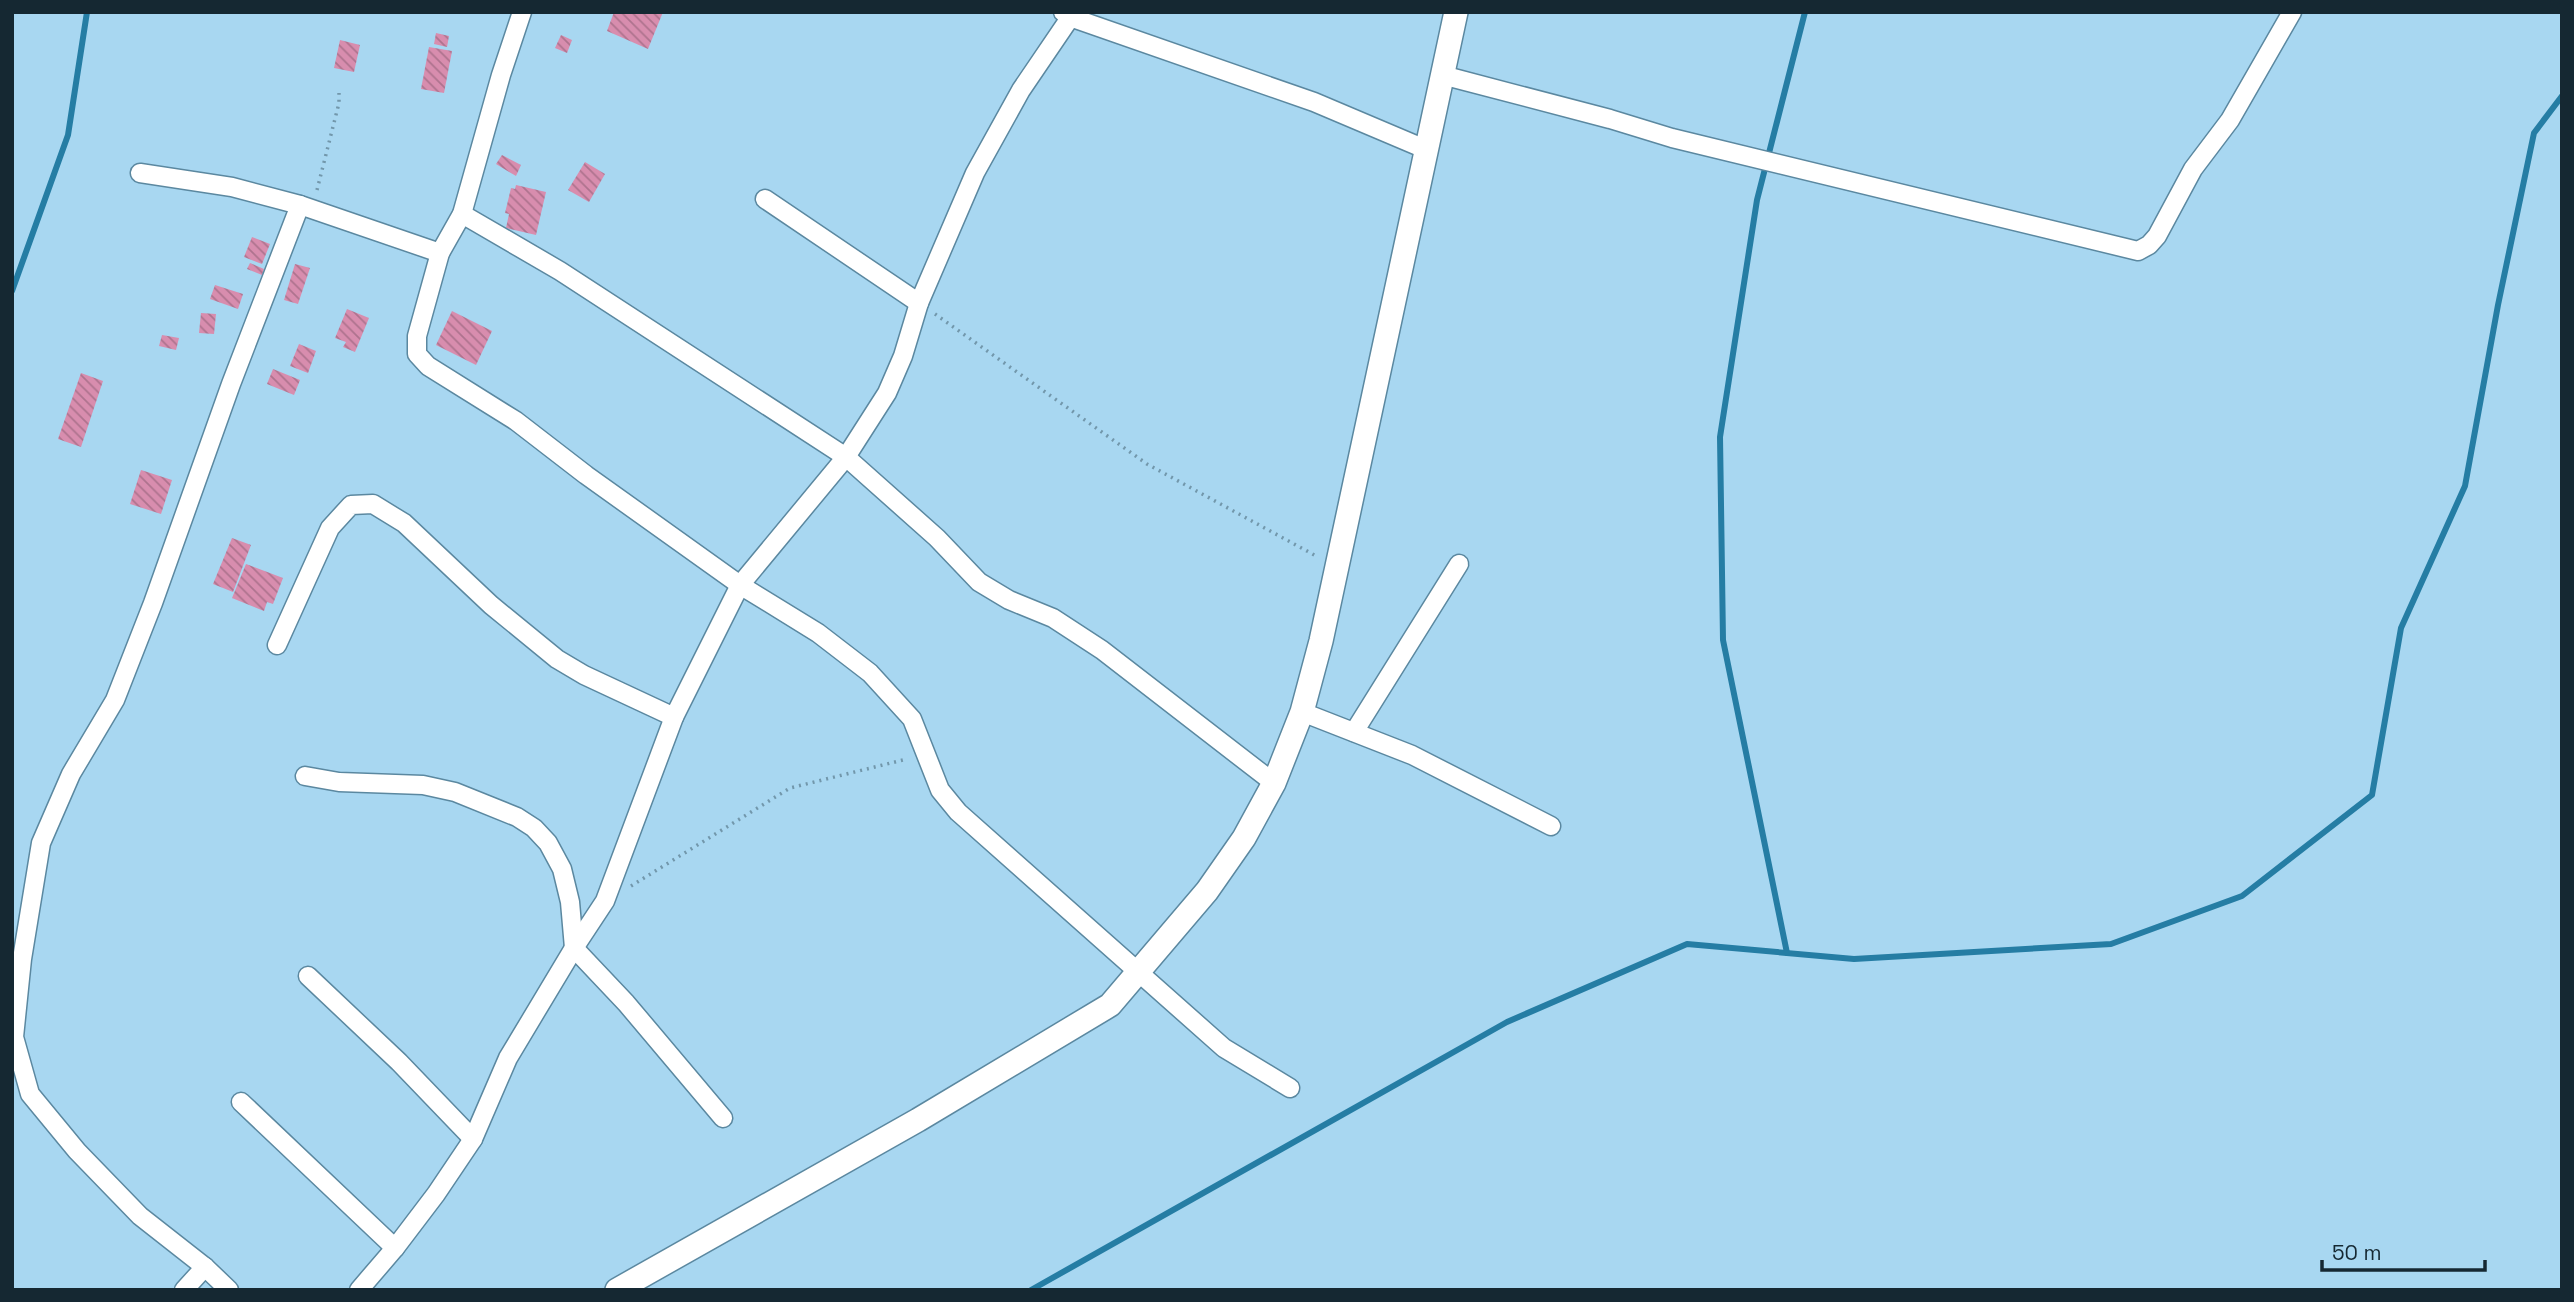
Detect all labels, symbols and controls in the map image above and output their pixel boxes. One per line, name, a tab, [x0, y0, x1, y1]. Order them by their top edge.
scale bar	[2322, 1228, 2485, 1272]
text: 50 m	[2332, 1239, 2382, 1266]

